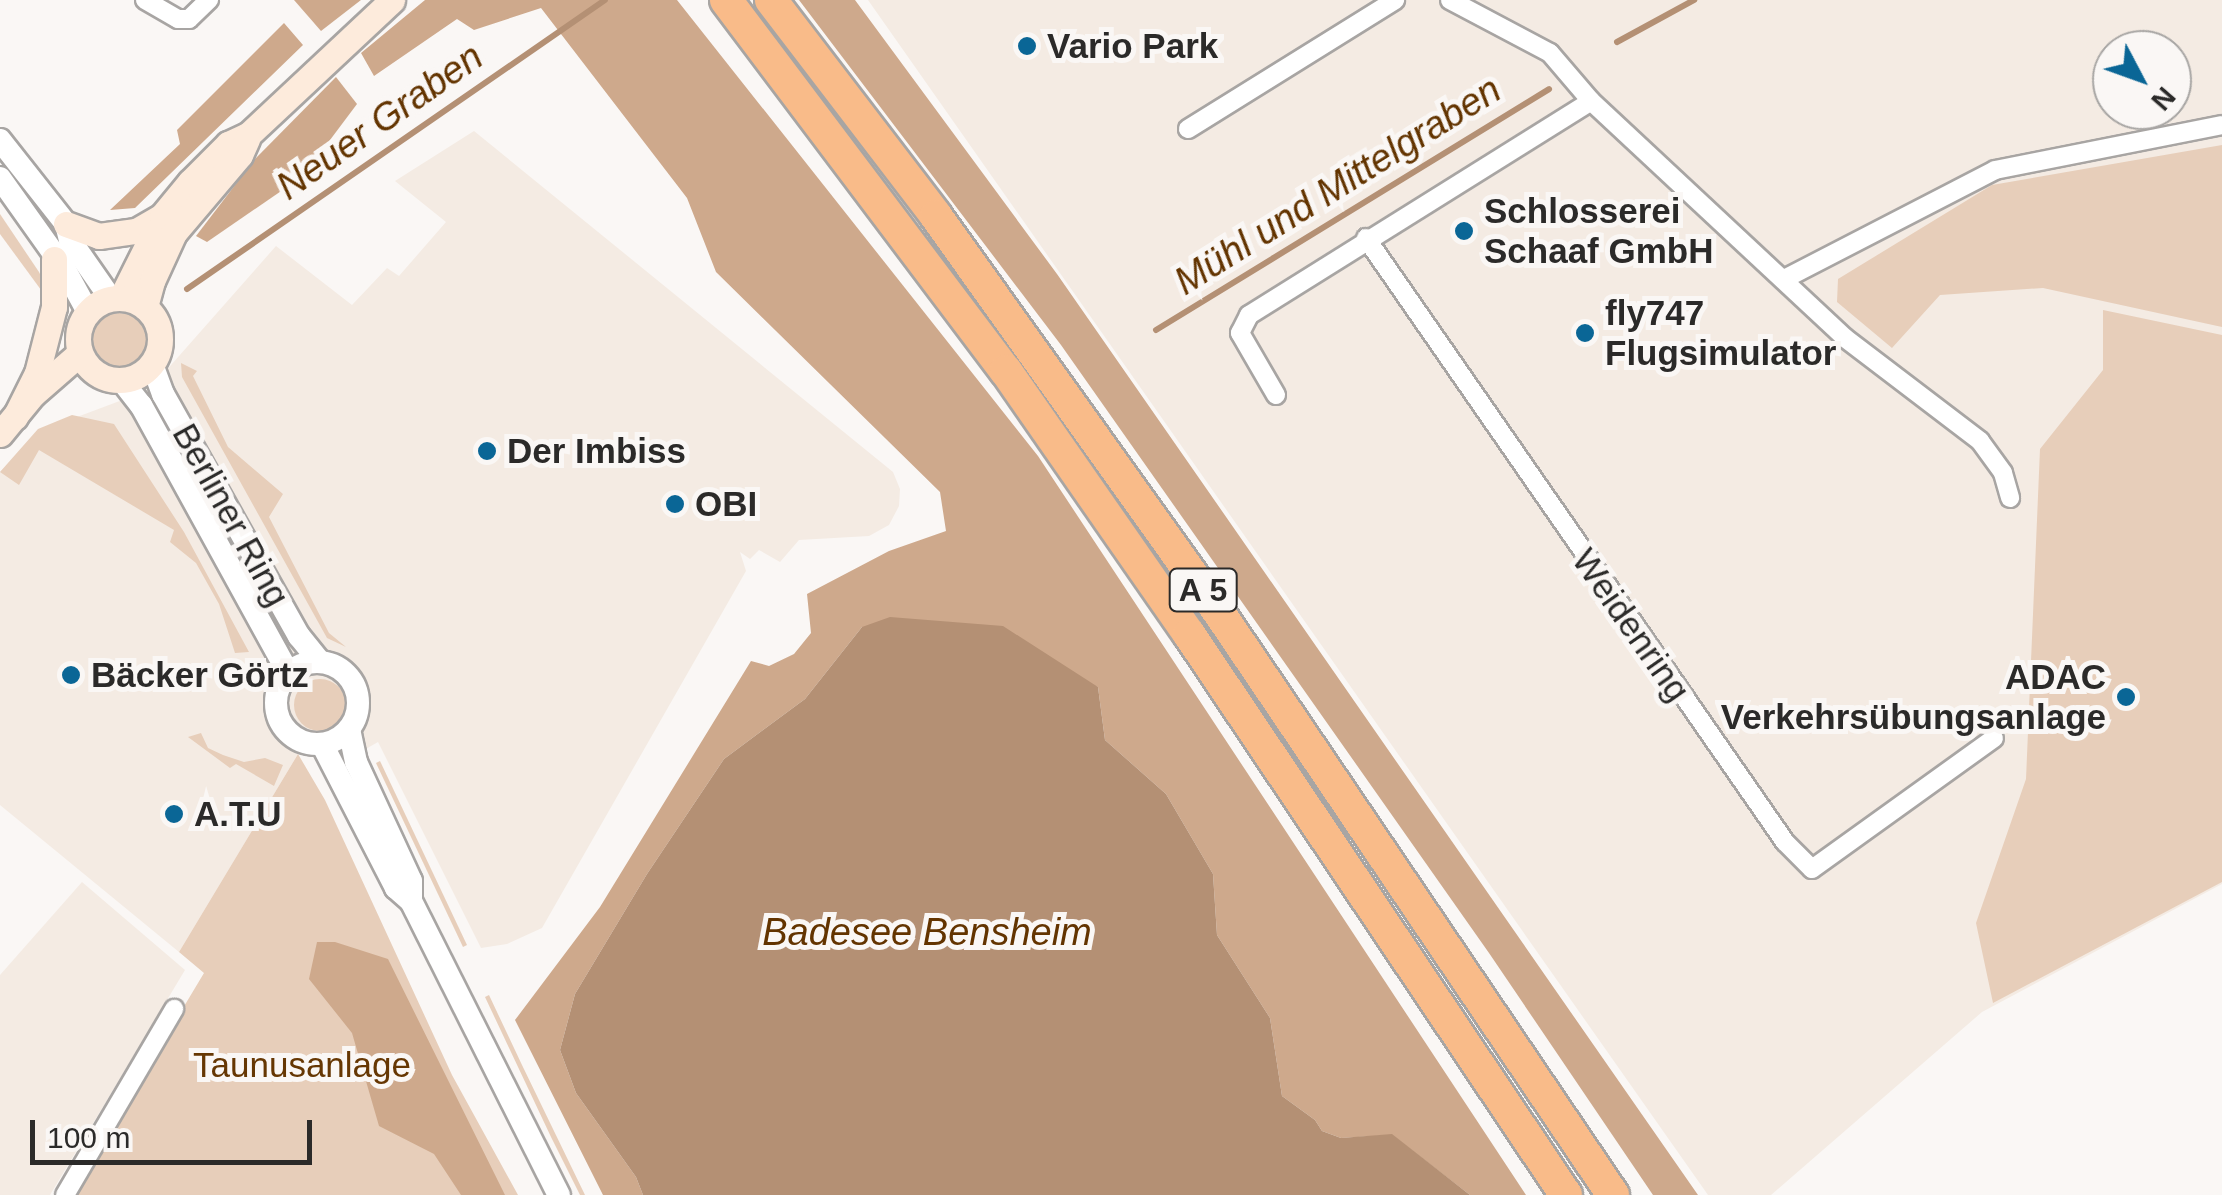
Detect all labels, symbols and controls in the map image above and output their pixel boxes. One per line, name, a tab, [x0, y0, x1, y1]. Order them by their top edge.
place label: Vario Park	[1047, 25, 1218, 67]
north arrow	[2092, 30, 2192, 130]
water label: Neuer Graben	[268, 34, 492, 210]
marker: Vario Park	[1016, 35, 1038, 57]
water label: Mühl und Mittelgraben	[1166, 67, 1510, 305]
text: N	[2145, 81, 2182, 116]
place label: Schlosserei Schaaf GmbH	[1484, 190, 1713, 272]
marker: Schlosserei Schaaf GmbH	[1453, 220, 1475, 242]
place label: fly747 Flugsimulator	[1605, 292, 1836, 374]
marker: fly747 Flugsimulator	[1574, 322, 1596, 344]
street label: Berliner Ring	[164, 416, 298, 614]
place label: Der Imbiss	[507, 430, 686, 472]
marker: Der Imbiss	[476, 440, 498, 462]
place label: OBI	[695, 483, 757, 525]
marker: OBI	[664, 493, 686, 515]
street label: Weidenring	[1563, 541, 1699, 709]
road number: A 5	[1168, 563, 1238, 617]
place label: Bäcker Görtz	[91, 654, 309, 696]
place label: ADAC Verkehrsübungsanlage	[1721, 656, 2106, 738]
marker: Bäcker Görtz	[60, 664, 82, 686]
marker: ADAC Verkehrsübungsanlage	[2115, 686, 2137, 708]
place label: A.T.U	[194, 793, 282, 835]
marker: A.T.U	[163, 803, 185, 825]
water label: Badesee Bensheim	[762, 910, 1092, 956]
park label: Taunusanlage	[193, 1044, 411, 1086]
scale bar	[35, 1100, 318, 1162]
text: 100 m	[47, 1121, 130, 1154]

